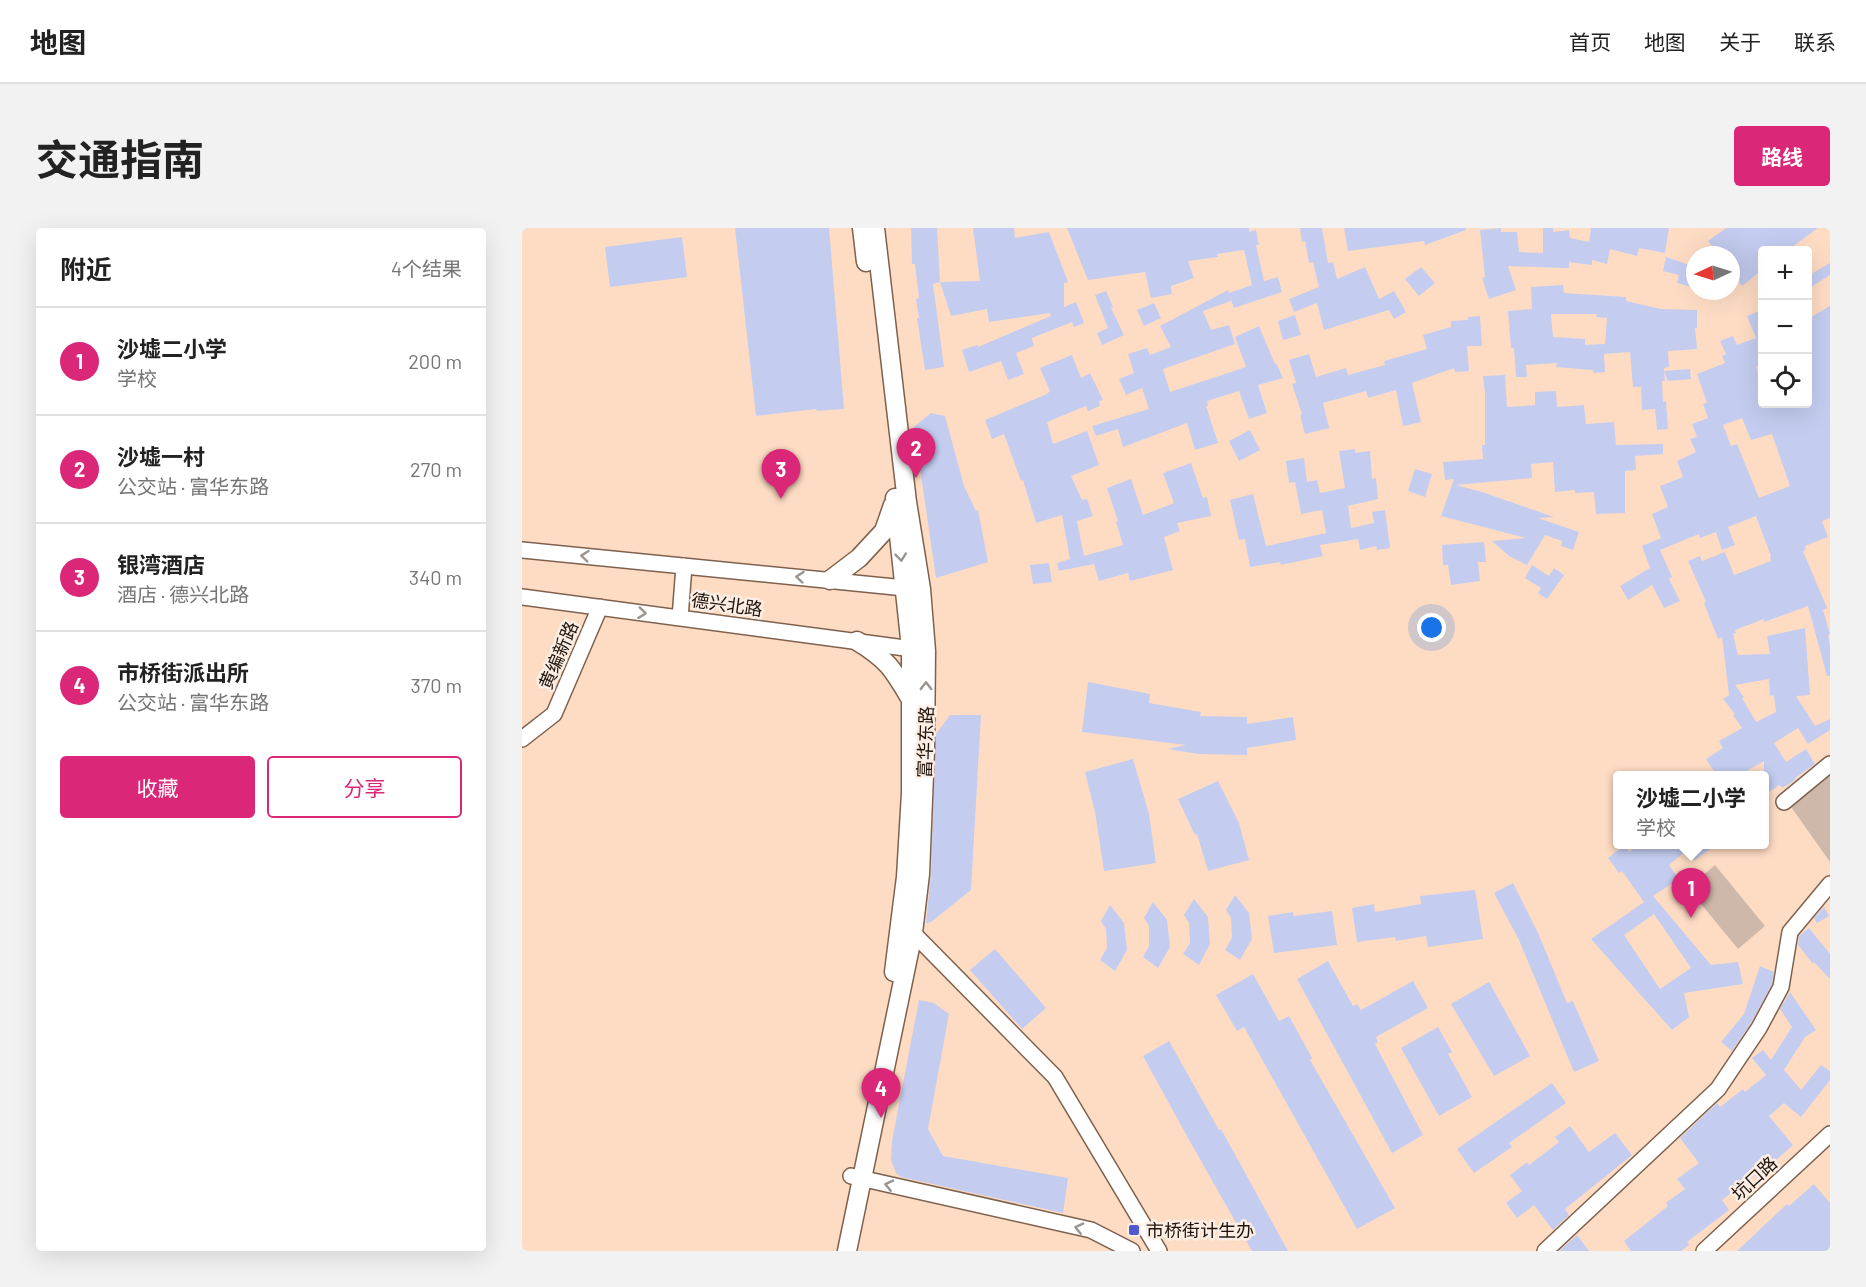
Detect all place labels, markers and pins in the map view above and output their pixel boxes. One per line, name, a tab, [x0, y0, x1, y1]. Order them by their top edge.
pin: 2	[896, 428, 936, 478]
pin: 3	[762, 450, 800, 499]
pin: 1	[1672, 868, 1710, 918]
pin: 4	[862, 1068, 900, 1118]
place label: 市桥街计生办	[1146, 1219, 1254, 1241]
marker: 市桥街计生办	[1127, 1223, 1141, 1237]

